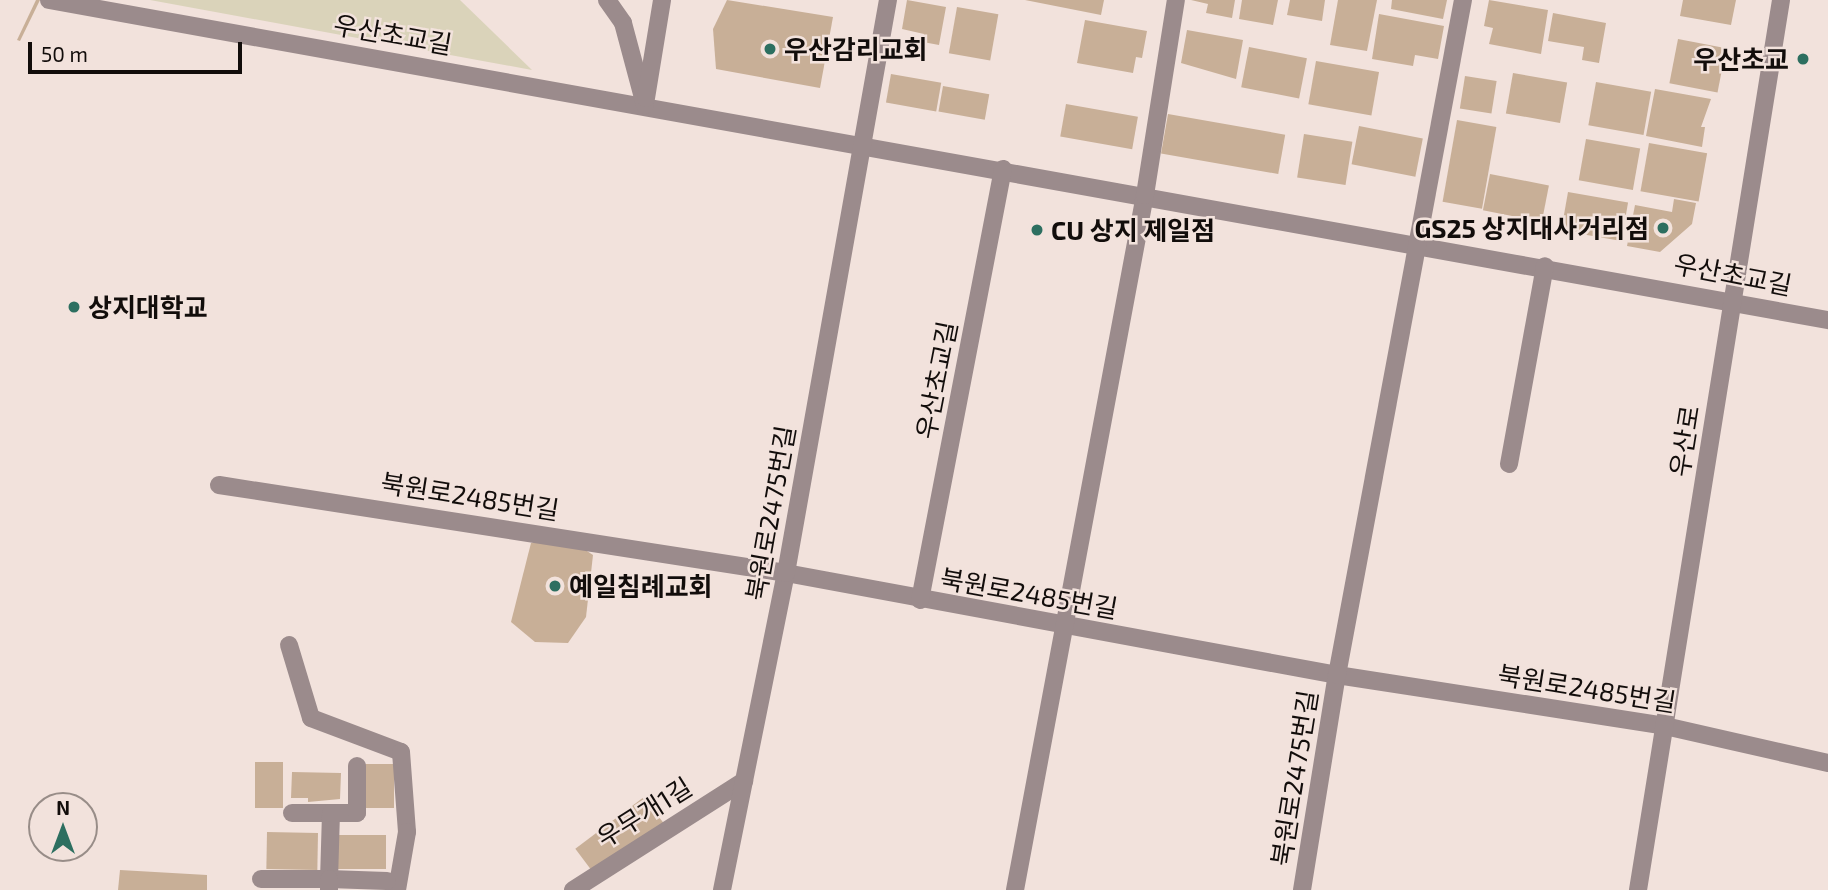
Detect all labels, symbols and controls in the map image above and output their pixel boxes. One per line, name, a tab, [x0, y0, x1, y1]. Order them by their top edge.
street label: 우산초교길	[331, 8, 455, 60]
scale bar	[32, 28, 245, 72]
place label: 우산감리교회	[784, 33, 928, 65]
text: 50 m	[41, 41, 88, 66]
marker: 우산감리교회	[762, 41, 778, 57]
place label: 우산초교	[1693, 43, 1789, 75]
marker: 우산초교	[1795, 51, 1811, 67]
place label: GS25 상지대사거리점	[1414, 212, 1649, 244]
place label: CU 상지 제일점	[1051, 214, 1215, 246]
marker: GS25 상지대사거리점	[1655, 220, 1671, 236]
marker: CU 상지 제일점	[1029, 222, 1045, 238]
street label: 우산초교길	[1671, 247, 1795, 301]
place label: 상지대학교	[88, 291, 208, 323]
marker: 상지대학교	[66, 299, 82, 315]
street label: 우산초교길	[909, 318, 963, 442]
street label: 우산로	[1663, 403, 1705, 479]
street label: 북원로2475번길	[739, 423, 801, 603]
street label: 북원로2485번길	[379, 467, 561, 525]
street label: 북원로2485번길	[938, 562, 1120, 624]
place label: 예일침례교회	[569, 570, 713, 602]
marker: 예일침례교회	[547, 578, 563, 594]
street label: 북원로2485번길	[1496, 659, 1678, 717]
street label: 북원로2475번길	[1265, 688, 1323, 868]
street label: 우무개1길	[591, 771, 697, 853]
north arrow	[28, 792, 98, 862]
text: N	[56, 796, 70, 819]

